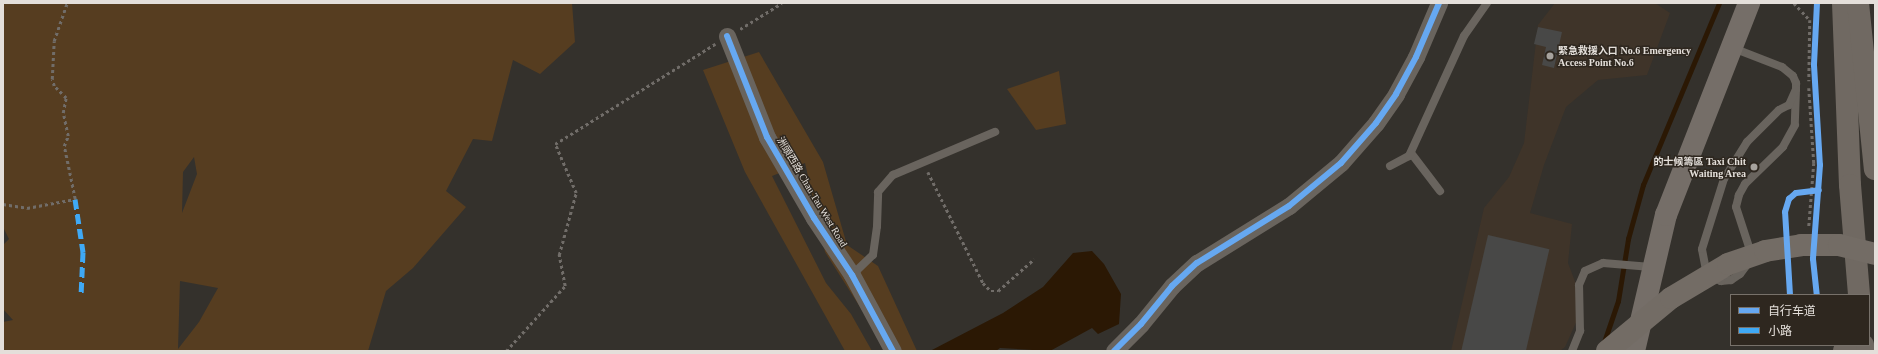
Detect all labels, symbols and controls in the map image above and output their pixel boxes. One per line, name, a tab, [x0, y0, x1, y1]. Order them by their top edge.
place label: 緊急救援入口 No.6 Emergency Access Point No.6	[1558, 44, 1691, 68]
marker: 緊急救援入口 No.6 Emergency Access Point No.6	[1545, 51, 1555, 61]
street label: 洲頭西路 Chau Tau West Road	[774, 135, 850, 249]
place label: 的士候籌區 Taxi Chit Waiting Area	[1654, 155, 1746, 178]
marker: 的士候籌區 Taxi Chit Waiting Area	[1749, 162, 1759, 172]
legend	[1730, 294, 1870, 346]
text: 自行车道	[1768, 304, 1816, 318]
text: 小路	[1768, 324, 1792, 338]

